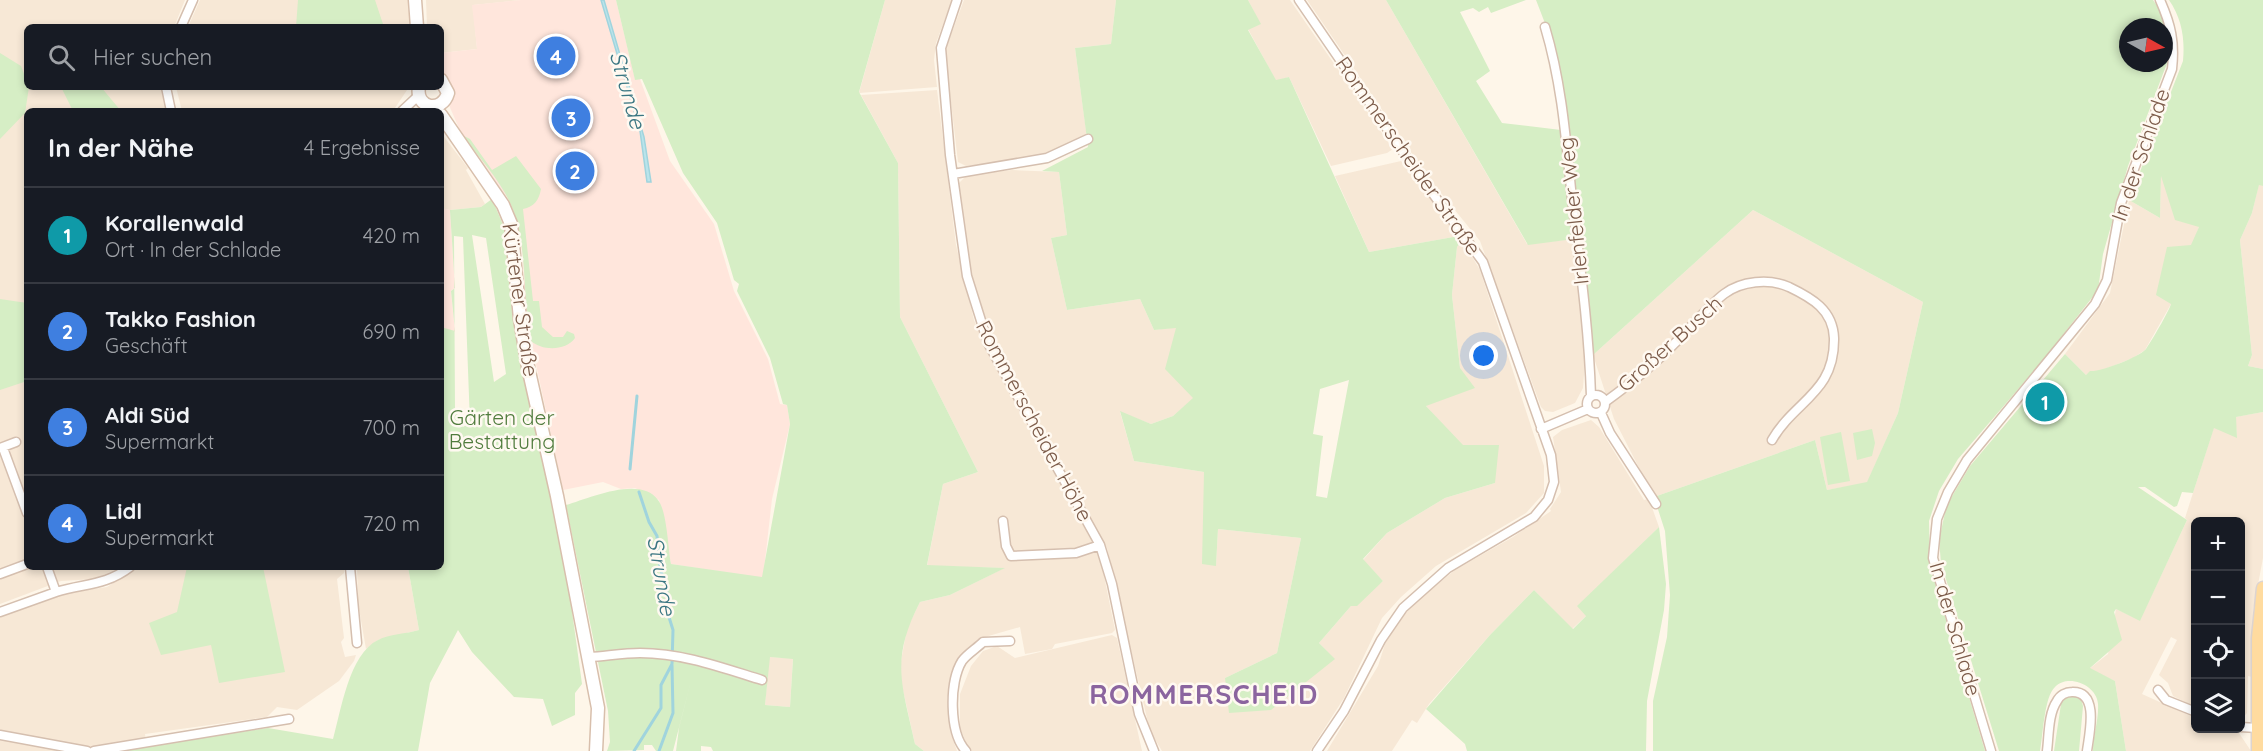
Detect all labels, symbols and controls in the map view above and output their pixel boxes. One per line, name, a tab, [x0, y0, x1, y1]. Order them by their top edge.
north arrow	[2119, 18, 2173, 72]
search box	[24, 24, 444, 90]
pin: 4	[536, 34, 576, 78]
icon: search	[45, 41, 78, 74]
text: Hier suchen	[93, 43, 212, 71]
water label: Strunde	[604, 48, 653, 133]
street label: Rommerscheider Straße	[1330, 51, 1487, 260]
street label: In der Schlade	[2105, 85, 2175, 224]
pin: 3	[552, 96, 590, 140]
text: In der Nähe	[48, 131, 194, 164]
text: 4 Ergebnisse	[304, 135, 420, 160]
street label: Irlenfelder Weg	[1552, 136, 1594, 286]
pin: 2	[556, 148, 594, 194]
text: Korallenwald	[105, 209, 244, 237]
street label: Kürtener Straße	[497, 221, 545, 378]
text: 1	[64, 223, 71, 248]
text: 420 m	[363, 223, 420, 248]
text: Ort · In der Schlade	[105, 237, 281, 262]
street label: Großer Busch	[1612, 290, 1727, 397]
text: Takko Fashion	[105, 305, 256, 333]
street label: Rommerscheider Höhe	[971, 316, 1099, 525]
text: 2	[62, 319, 73, 344]
text: 690 m	[362, 319, 420, 344]
text: Geschäft	[105, 333, 187, 358]
your location	[1469, 341, 1498, 370]
pin: 1	[2026, 380, 2064, 424]
text: Aldi Süd	[105, 401, 190, 429]
park label: Gärten der Bestattung	[449, 404, 555, 454]
text: 3	[62, 415, 73, 440]
text: 700 m	[362, 415, 420, 440]
text: Supermarkt	[105, 429, 214, 454]
text: Lidl	[105, 497, 142, 525]
text: 4	[62, 511, 73, 536]
text: 720 m	[363, 511, 420, 536]
map controls	[2191, 517, 2245, 733]
button: +	[2191, 517, 2245, 571]
text: Supermarkt	[105, 525, 214, 550]
water label: Strunde	[641, 535, 683, 619]
street label: In der Schlade	[1924, 559, 1988, 699]
button: −	[2191, 571, 2245, 625]
button: locate	[2191, 625, 2245, 679]
district label: ROMMERSCHEID	[1089, 677, 1319, 711]
button: layers	[2191, 679, 2245, 733]

